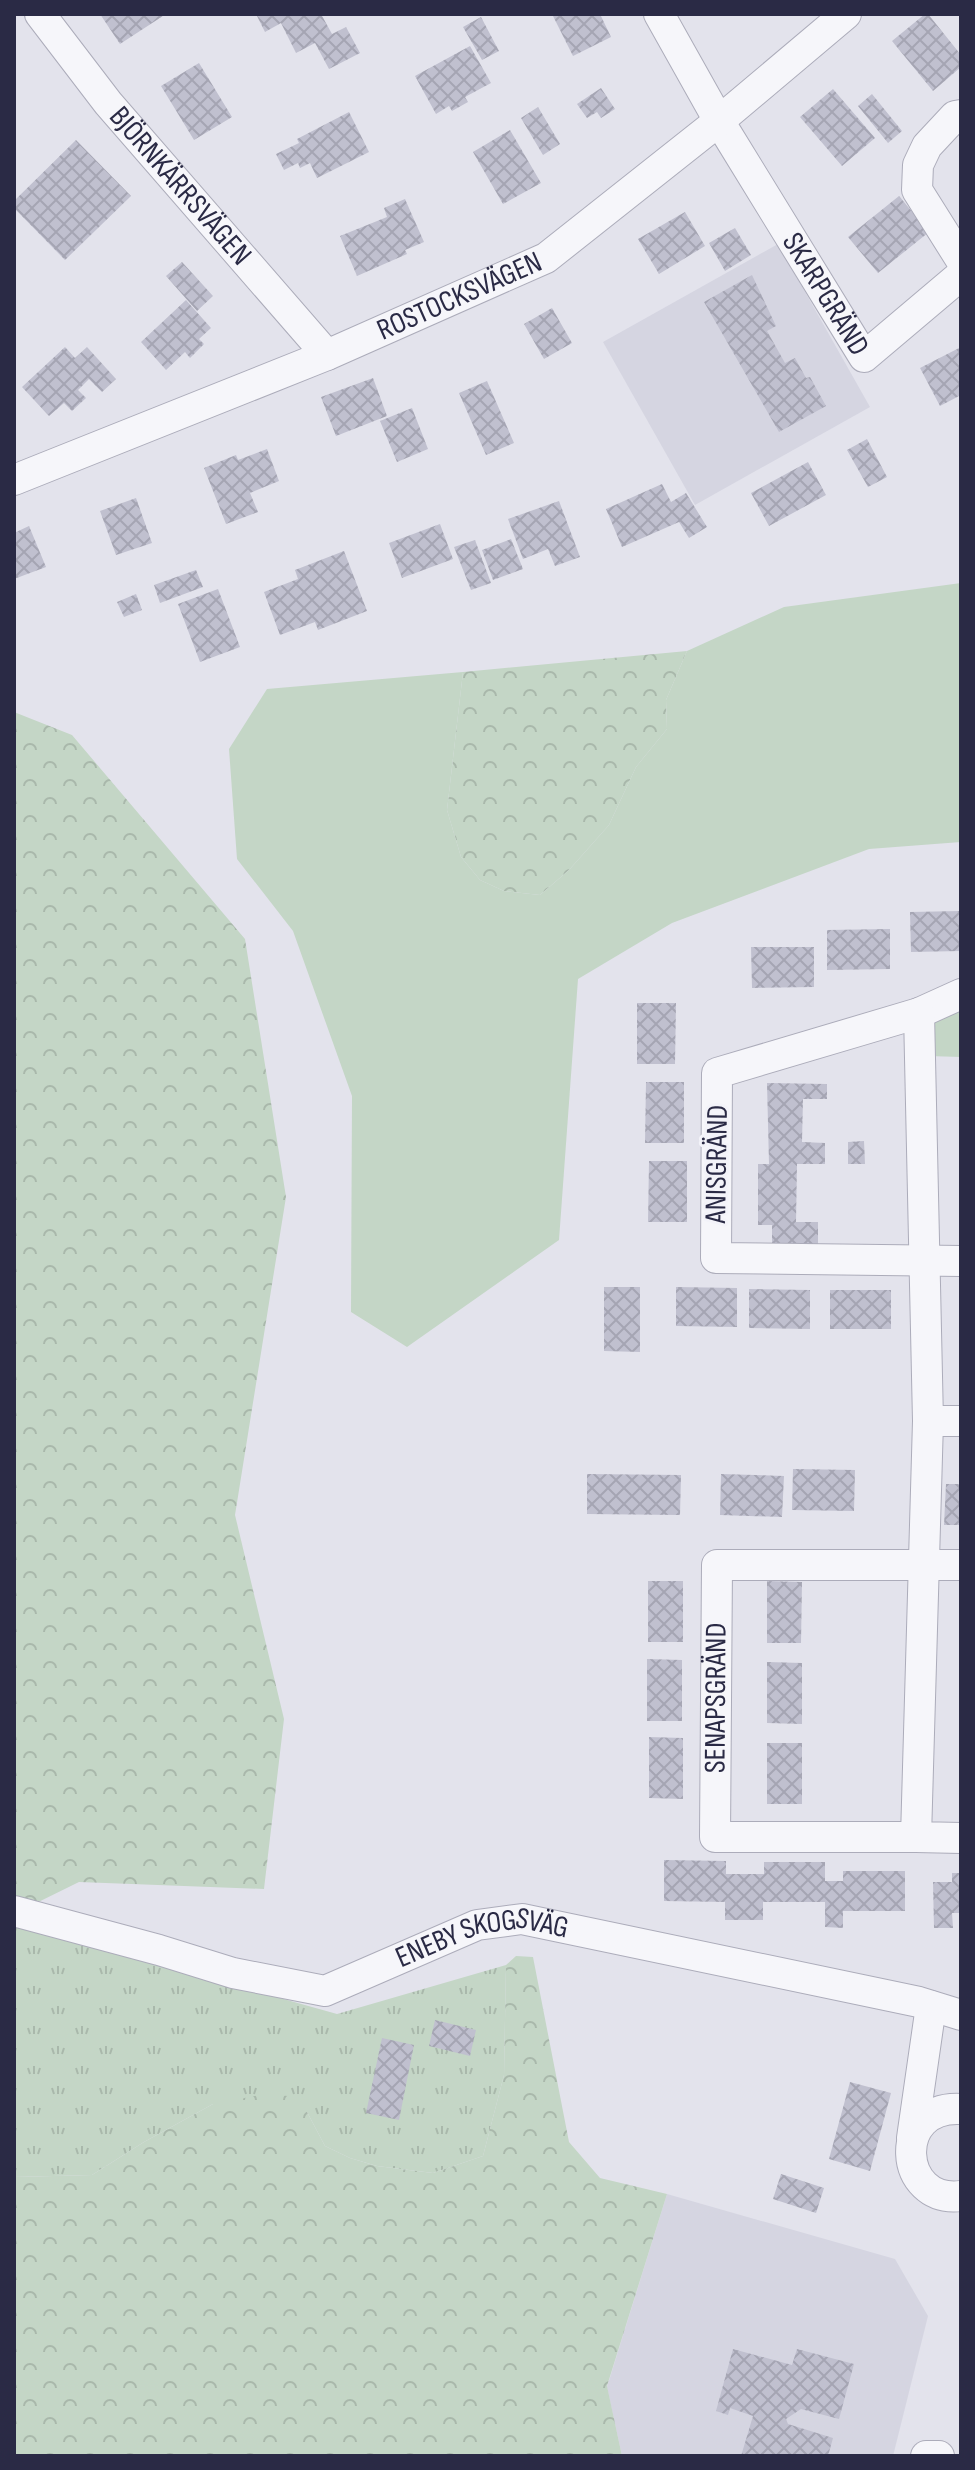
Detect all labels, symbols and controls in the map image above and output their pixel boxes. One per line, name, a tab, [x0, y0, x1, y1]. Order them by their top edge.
street label: BJÖRNKÄRRSVÄGEN	[101, 99, 259, 273]
street label: SKARPGRÄND	[774, 226, 877, 362]
street label: ROSTOCKSVÄGEN	[372, 244, 547, 348]
street label: ANISGRÄND	[698, 1104, 736, 1225]
street label: SENAPSGRÄND	[697, 1623, 735, 1773]
street label: ENEBY SKOGSVÄG	[390, 1900, 572, 1976]

